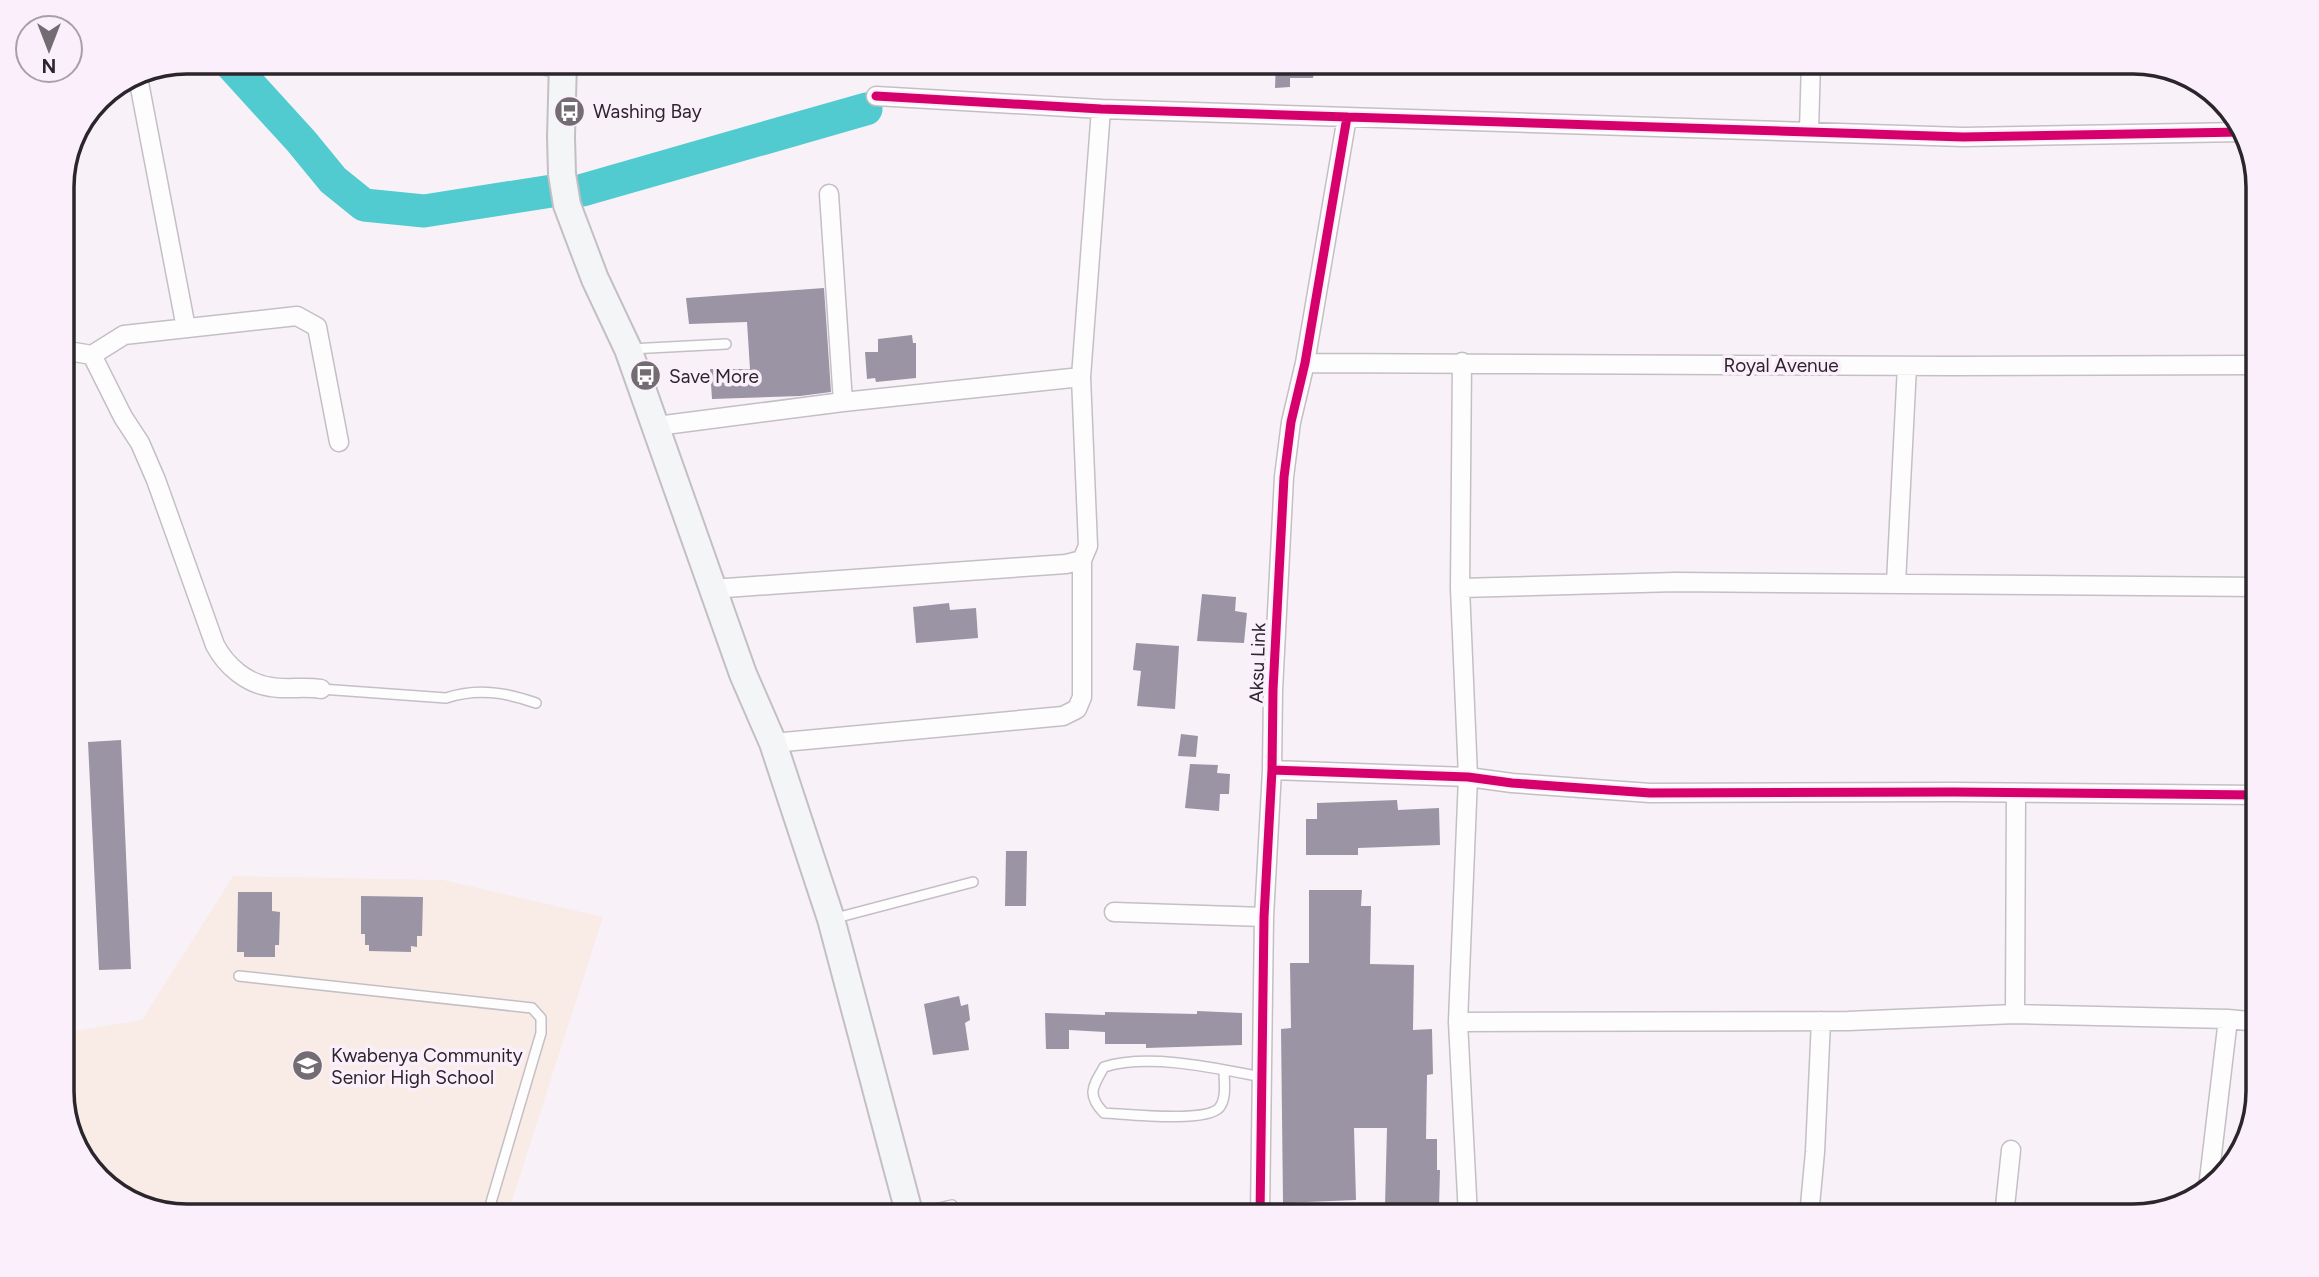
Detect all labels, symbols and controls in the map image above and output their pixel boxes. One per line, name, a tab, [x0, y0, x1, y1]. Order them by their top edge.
north arrow	[14, 14, 84, 84]
text: N	[42, 54, 56, 77]
bus stop icon: Washing Bay	[553, 94, 587, 128]
place label: Washing Bay	[593, 100, 702, 123]
street label: Royal Avenue	[1723, 354, 1839, 377]
bus stop icon: Save More	[629, 359, 663, 393]
place label: Save More	[669, 365, 759, 388]
street label: Aksu Link	[1245, 622, 1270, 704]
place label: Kwabenya Community Senior High School	[331, 1044, 523, 1089]
school or university icon: Kwabenya Community Senior High School	[291, 1049, 325, 1083]

